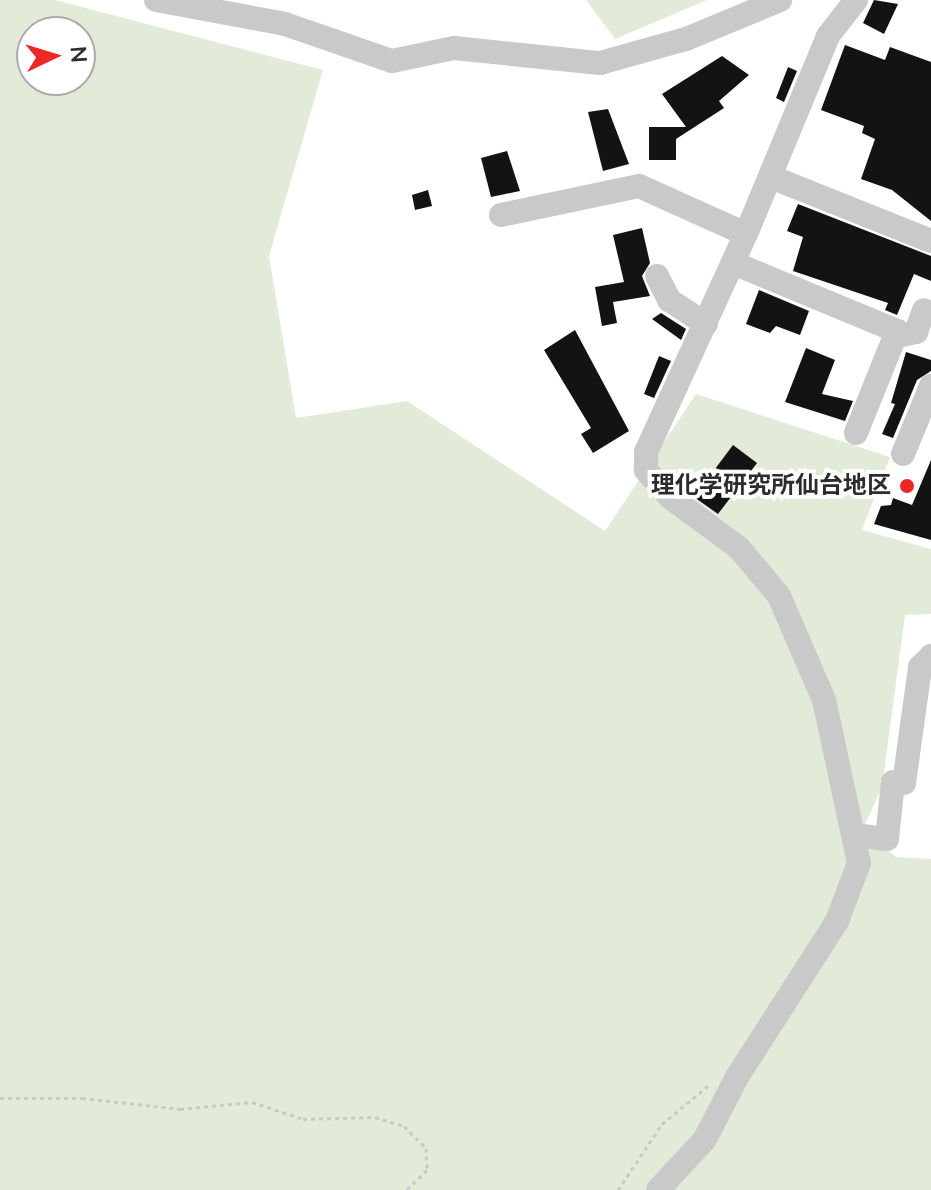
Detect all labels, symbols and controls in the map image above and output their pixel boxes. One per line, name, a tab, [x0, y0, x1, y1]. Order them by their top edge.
north arrow	[16, 16, 96, 96]
text: N	[62, 45, 93, 64]
place label: 理化学研究所仙台地区	[651, 472, 891, 500]
marker: 理化学研究所仙台地区	[898, 477, 916, 495]

